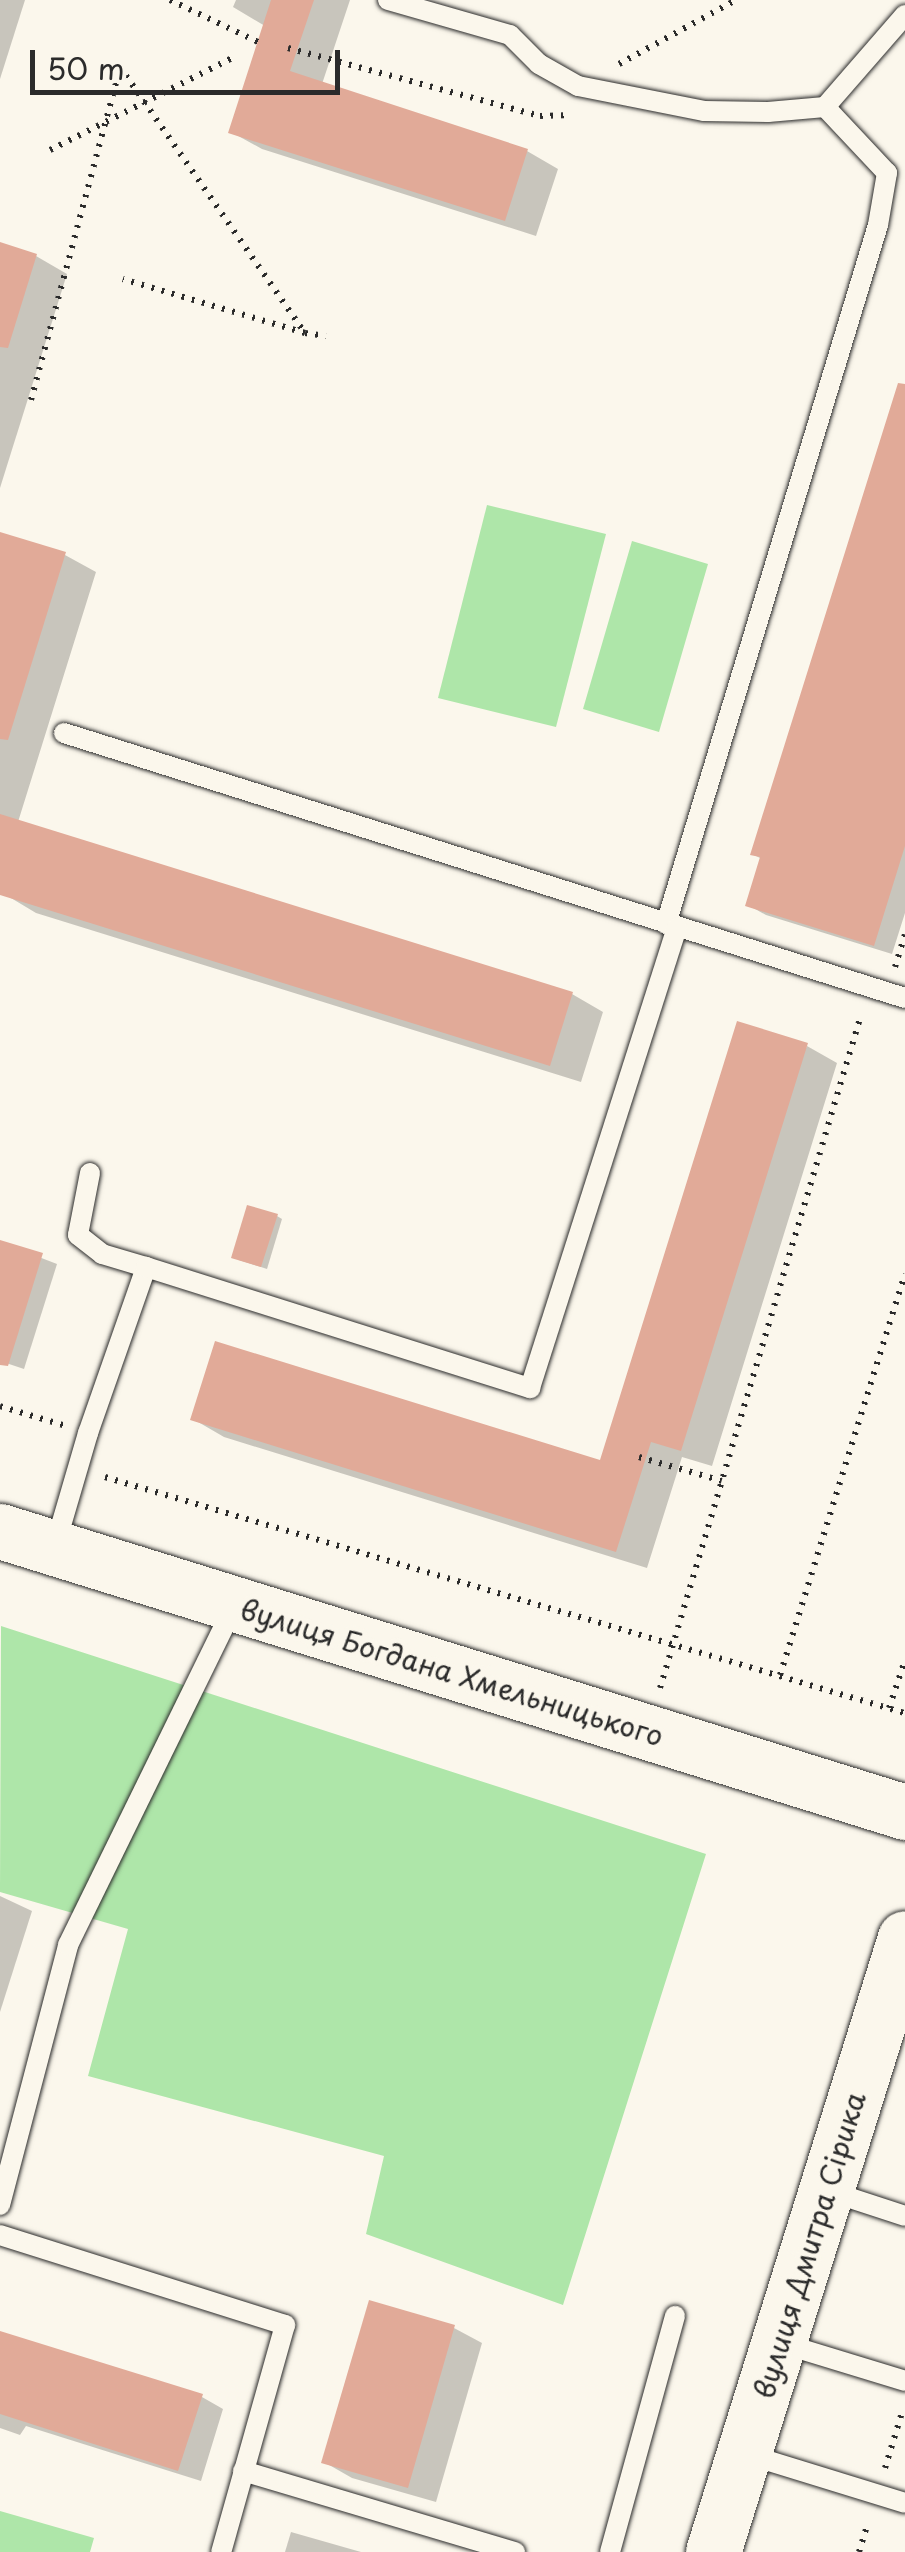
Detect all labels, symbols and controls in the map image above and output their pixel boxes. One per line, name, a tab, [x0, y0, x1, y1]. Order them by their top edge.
scale bar	[35, 30, 345, 92]
text: 50 m	[47, 45, 125, 90]
street label: вулиця Богдана Хмельницького	[236, 1591, 668, 1753]
street label: вулиця Дмитра Сірика	[746, 2087, 872, 2403]

